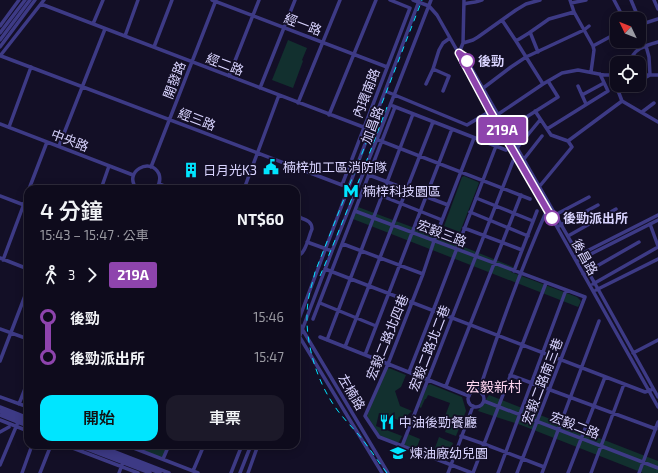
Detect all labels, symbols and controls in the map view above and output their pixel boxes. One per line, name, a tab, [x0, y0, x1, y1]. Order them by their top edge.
street label: 經一路	[282, 10, 324, 38]
north arrow	[610, 12, 646, 48]
map controls	[610, 12, 646, 92]
street label: 經二路	[204, 50, 246, 78]
marker: 後勁	[459, 53, 475, 69]
place label: 後勁	[478, 53, 504, 69]
button: locate	[610, 56, 646, 92]
street label: 開發路	[160, 59, 188, 101]
street label: 內環南路	[349, 66, 383, 120]
street label: 加昌路	[358, 104, 386, 146]
street label: 經三路	[176, 105, 218, 133]
line badge: 219A	[474, 117, 530, 143]
text: 219A	[486, 121, 518, 138]
street label: 中央路	[49, 126, 91, 154]
public building icon: 楠梓加工區消防隊	[262, 158, 280, 176]
place label: 楠梓加工區消防隊	[283, 159, 387, 175]
building icon: 日月光K3	[182, 161, 200, 179]
place label: 日月光K3	[203, 162, 257, 178]
metro station icon: 楠梓科技園區	[342, 182, 360, 200]
place label: 楠梓科技園區	[363, 183, 441, 199]
text: 4 分鐘	[40, 197, 103, 223]
text: NT$60	[237, 210, 284, 228]
marker: 後勁派出所	[544, 210, 560, 226]
place label: 後勁派出所	[563, 210, 628, 226]
street label: 宏毅三路	[415, 216, 469, 250]
text: 15:43 – 15:47 · 公車	[40, 227, 149, 243]
street label: 後昌路	[569, 236, 601, 278]
icon: walk	[40, 264, 62, 286]
icon: forward	[81, 264, 103, 286]
text: 219A	[117, 266, 149, 283]
text: 3	[68, 267, 75, 283]
street label: 宏毅二路北四巷	[363, 292, 411, 382]
street label: 宏毅二路北二巷	[405, 303, 453, 393]
text: 後勁	[70, 309, 100, 327]
text: 15:46	[253, 309, 284, 325]
street label: 宏毅二路南三巷	[518, 336, 566, 426]
text: 後勁派出所	[70, 349, 145, 367]
text: 15:47	[254, 349, 284, 365]
street label: 左楠路	[335, 371, 369, 413]
district label: 宏毅新村	[466, 378, 522, 395]
button: 開始	[40, 395, 158, 441]
button: 車票	[166, 395, 284, 441]
street label: 宏毅二路	[548, 408, 602, 442]
restaurant icon: 中油後勁餐廳	[378, 413, 396, 431]
place label: 中油後勁餐廳	[399, 414, 477, 430]
school or university icon: 煉油廠幼兒園	[389, 444, 407, 462]
place label: 煉油廠幼兒園	[410, 445, 488, 461]

